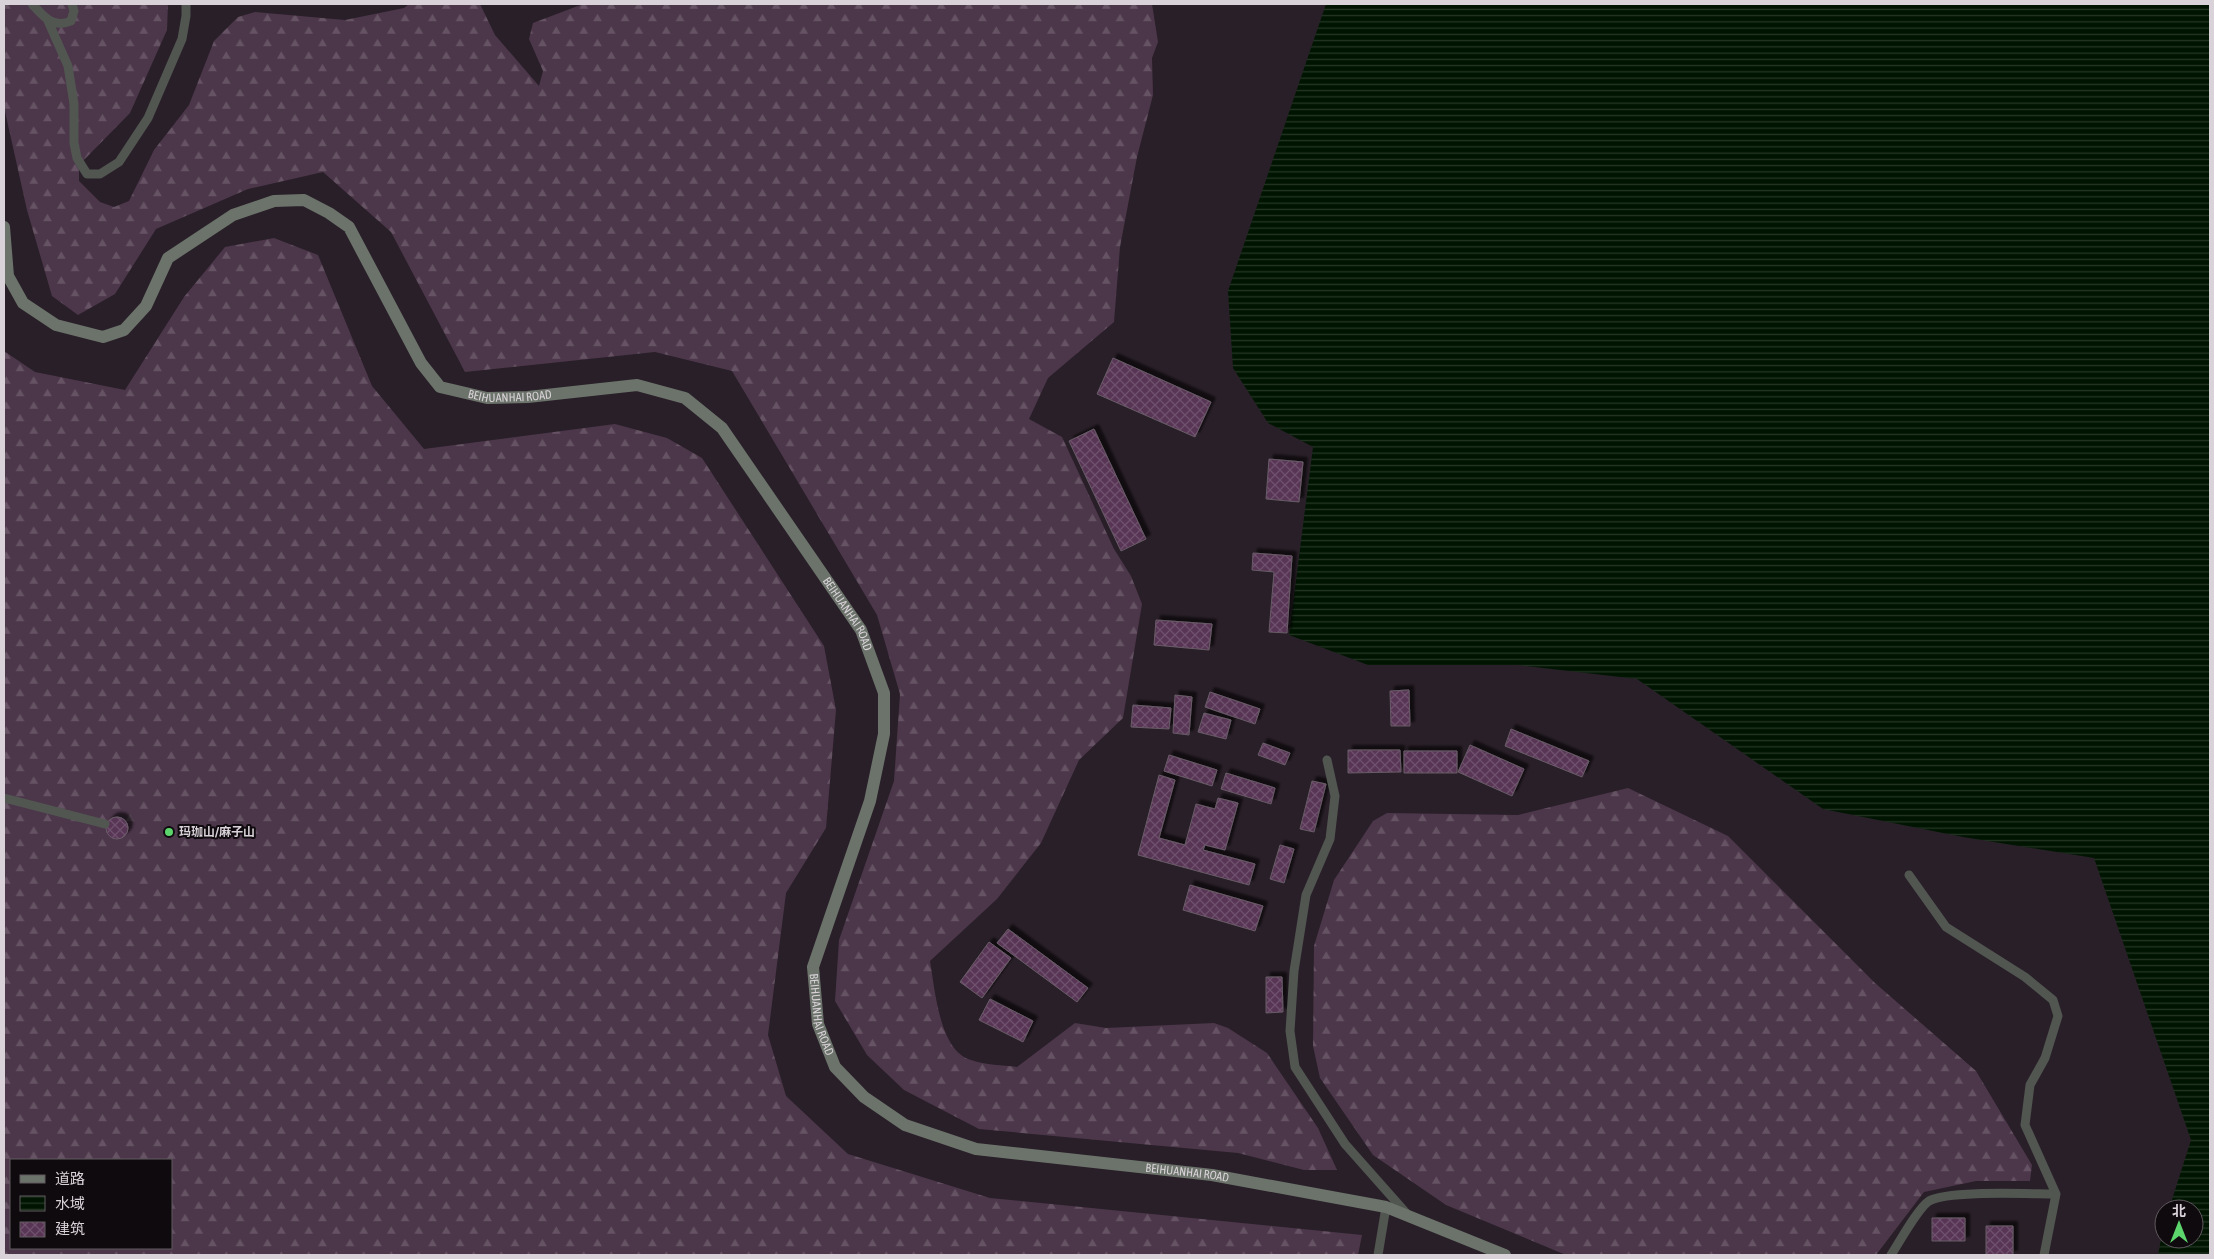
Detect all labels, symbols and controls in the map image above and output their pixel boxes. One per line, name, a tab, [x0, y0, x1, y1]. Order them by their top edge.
street label: BEIHUANHAI ROAD	[467, 387, 553, 405]
street label: BEIHUANHAI ROAD	[820, 574, 875, 653]
place label: 玛珈山/麻子山	[179, 825, 255, 839]
marker: 玛珈山/麻子山	[163, 826, 175, 838]
street label: BEIHUANHAI ROAD	[807, 973, 837, 1058]
legend	[10, 1159, 172, 1249]
street label: BEIHUANHAI ROAD	[1145, 1161, 1230, 1185]
text: 道路	[55, 1170, 85, 1187]
text: 水域	[55, 1195, 85, 1212]
north arrow	[2154, 1199, 2204, 1249]
text: 北	[2172, 1203, 2186, 1219]
text: 建筑	[55, 1220, 85, 1237]

